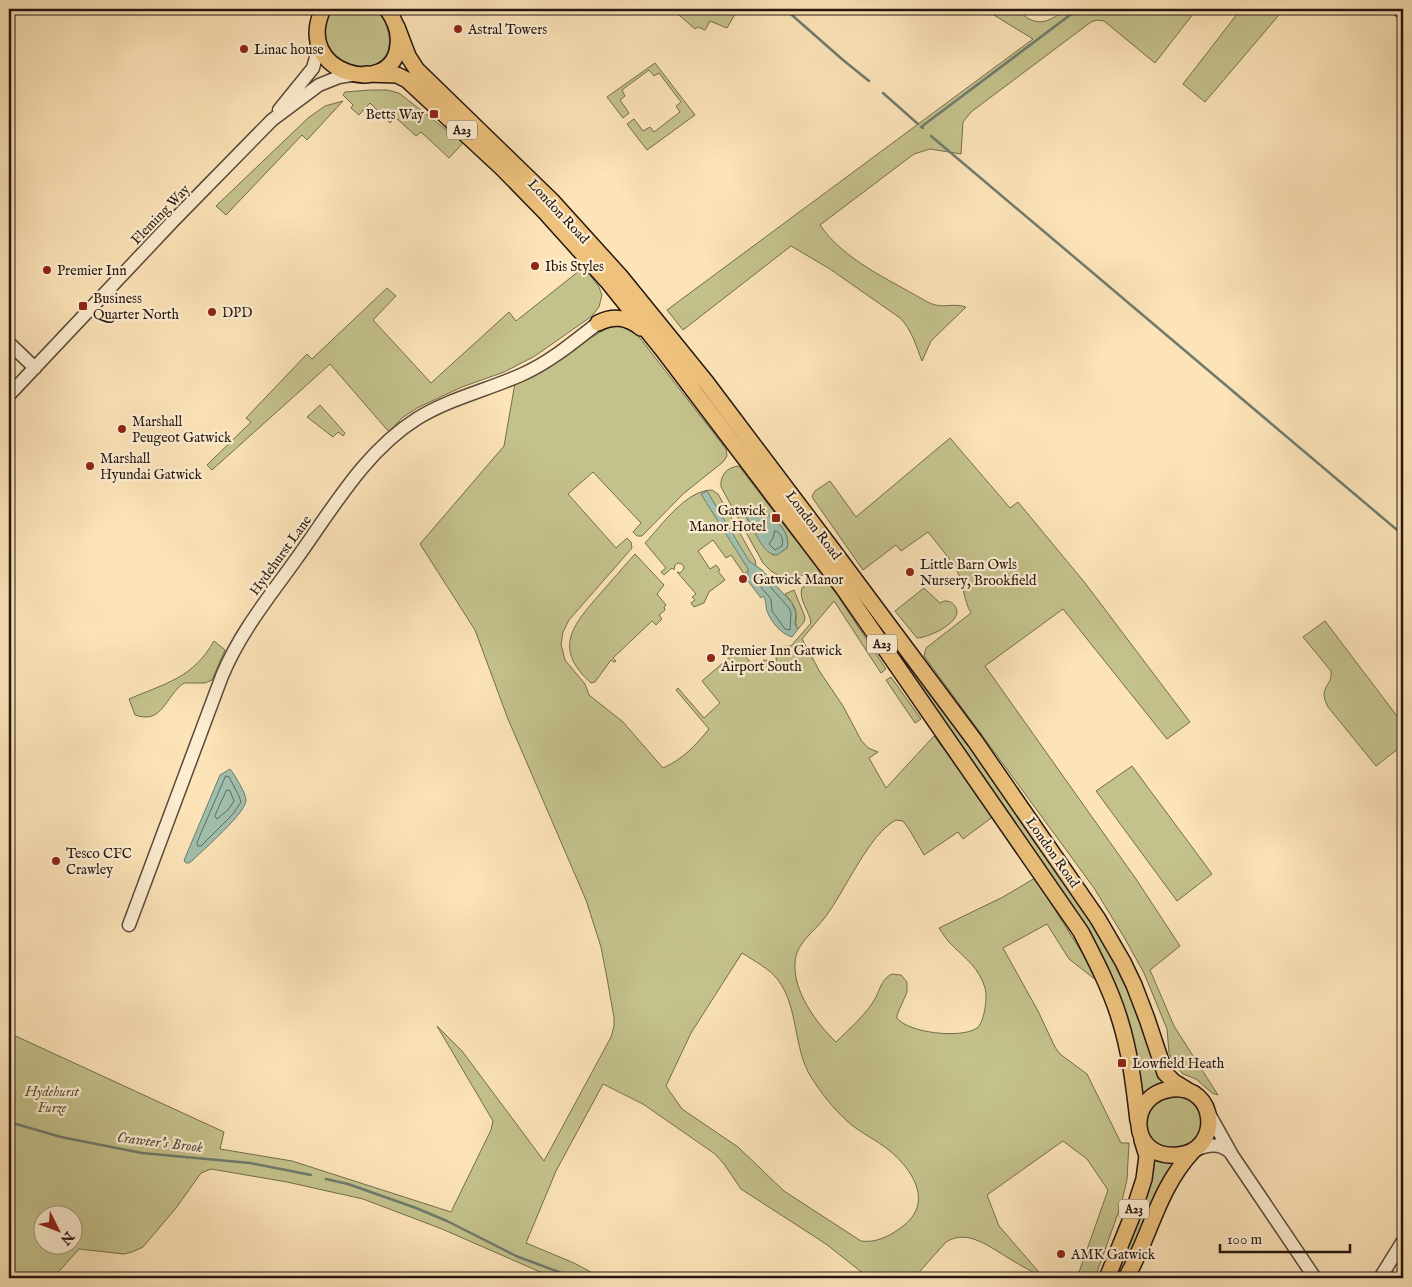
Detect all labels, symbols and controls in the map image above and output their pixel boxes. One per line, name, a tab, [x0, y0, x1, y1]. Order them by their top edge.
place label: Astral Towers	[467, 21, 547, 39]
marker: Astral Towers	[452, 23, 464, 35]
place label: Linac house	[254, 41, 324, 59]
marker: Linac house	[238, 43, 250, 55]
place label: Betts Way	[365, 106, 424, 124]
marker: Betts Way	[428, 108, 440, 120]
road number: A23	[447, 120, 477, 140]
street label: London Road	[524, 175, 593, 248]
street label: Fleming Way	[127, 181, 194, 249]
place label: Ibis Styles	[545, 258, 604, 276]
marker: Ibis Styles	[529, 260, 541, 272]
place label: Premier Inn	[57, 262, 127, 280]
marker: Premier Inn	[41, 264, 53, 276]
place label: Business Quarter North	[93, 290, 180, 324]
marker: Business Quarter North	[77, 300, 89, 312]
place label: DPD	[222, 304, 252, 322]
marker: DPD	[206, 306, 218, 318]
place label: Marshall Peugeot Gatwick	[132, 413, 232, 447]
marker: Marshall Peugeot Gatwick	[116, 423, 128, 435]
place label: Marshall Hyundai Gatwick	[100, 450, 203, 484]
marker: Marshall Hyundai Gatwick	[84, 460, 96, 472]
street label: London Road	[781, 487, 845, 564]
place label: Gatwick Manor Hotel	[689, 502, 767, 536]
street label: Hydehurst Lane	[246, 512, 316, 599]
marker: Gatwick Manor Hotel	[770, 512, 782, 524]
place label: Little Barn Owls Nursery, Brookfield	[920, 556, 1037, 590]
marker: Little Barn Owls Nursery, Brookfield	[904, 566, 916, 578]
place label: Gatwick Manor	[753, 571, 844, 589]
marker: Gatwick Manor	[737, 573, 749, 585]
road number: A23	[867, 634, 897, 654]
place label: Premier Inn Gatwick Airport South	[720, 642, 843, 676]
marker: Premier Inn Gatwick Airport South	[705, 652, 717, 664]
street label: London Road	[1021, 814, 1083, 892]
place label: Tesco CFC Crawley	[66, 845, 132, 879]
marker: Tesco CFC Crawley	[50, 855, 62, 867]
place label: Lowfield Heath	[1132, 1055, 1225, 1073]
marker: Lowfield Heath	[1116, 1057, 1128, 1069]
park label: Hydehurst Furze	[24, 1083, 79, 1117]
water label: Crawter's Brook	[116, 1128, 204, 1157]
road number: A23	[1119, 1200, 1149, 1218]
north arrow	[32, 1204, 82, 1254]
scale bar	[1220, 1222, 1350, 1254]
text: N	[56, 1227, 78, 1249]
text: 100 m	[1227, 1230, 1263, 1249]
place label: AMK Gatwick	[1070, 1246, 1156, 1264]
marker: AMK Gatwick	[1055, 1248, 1067, 1260]

